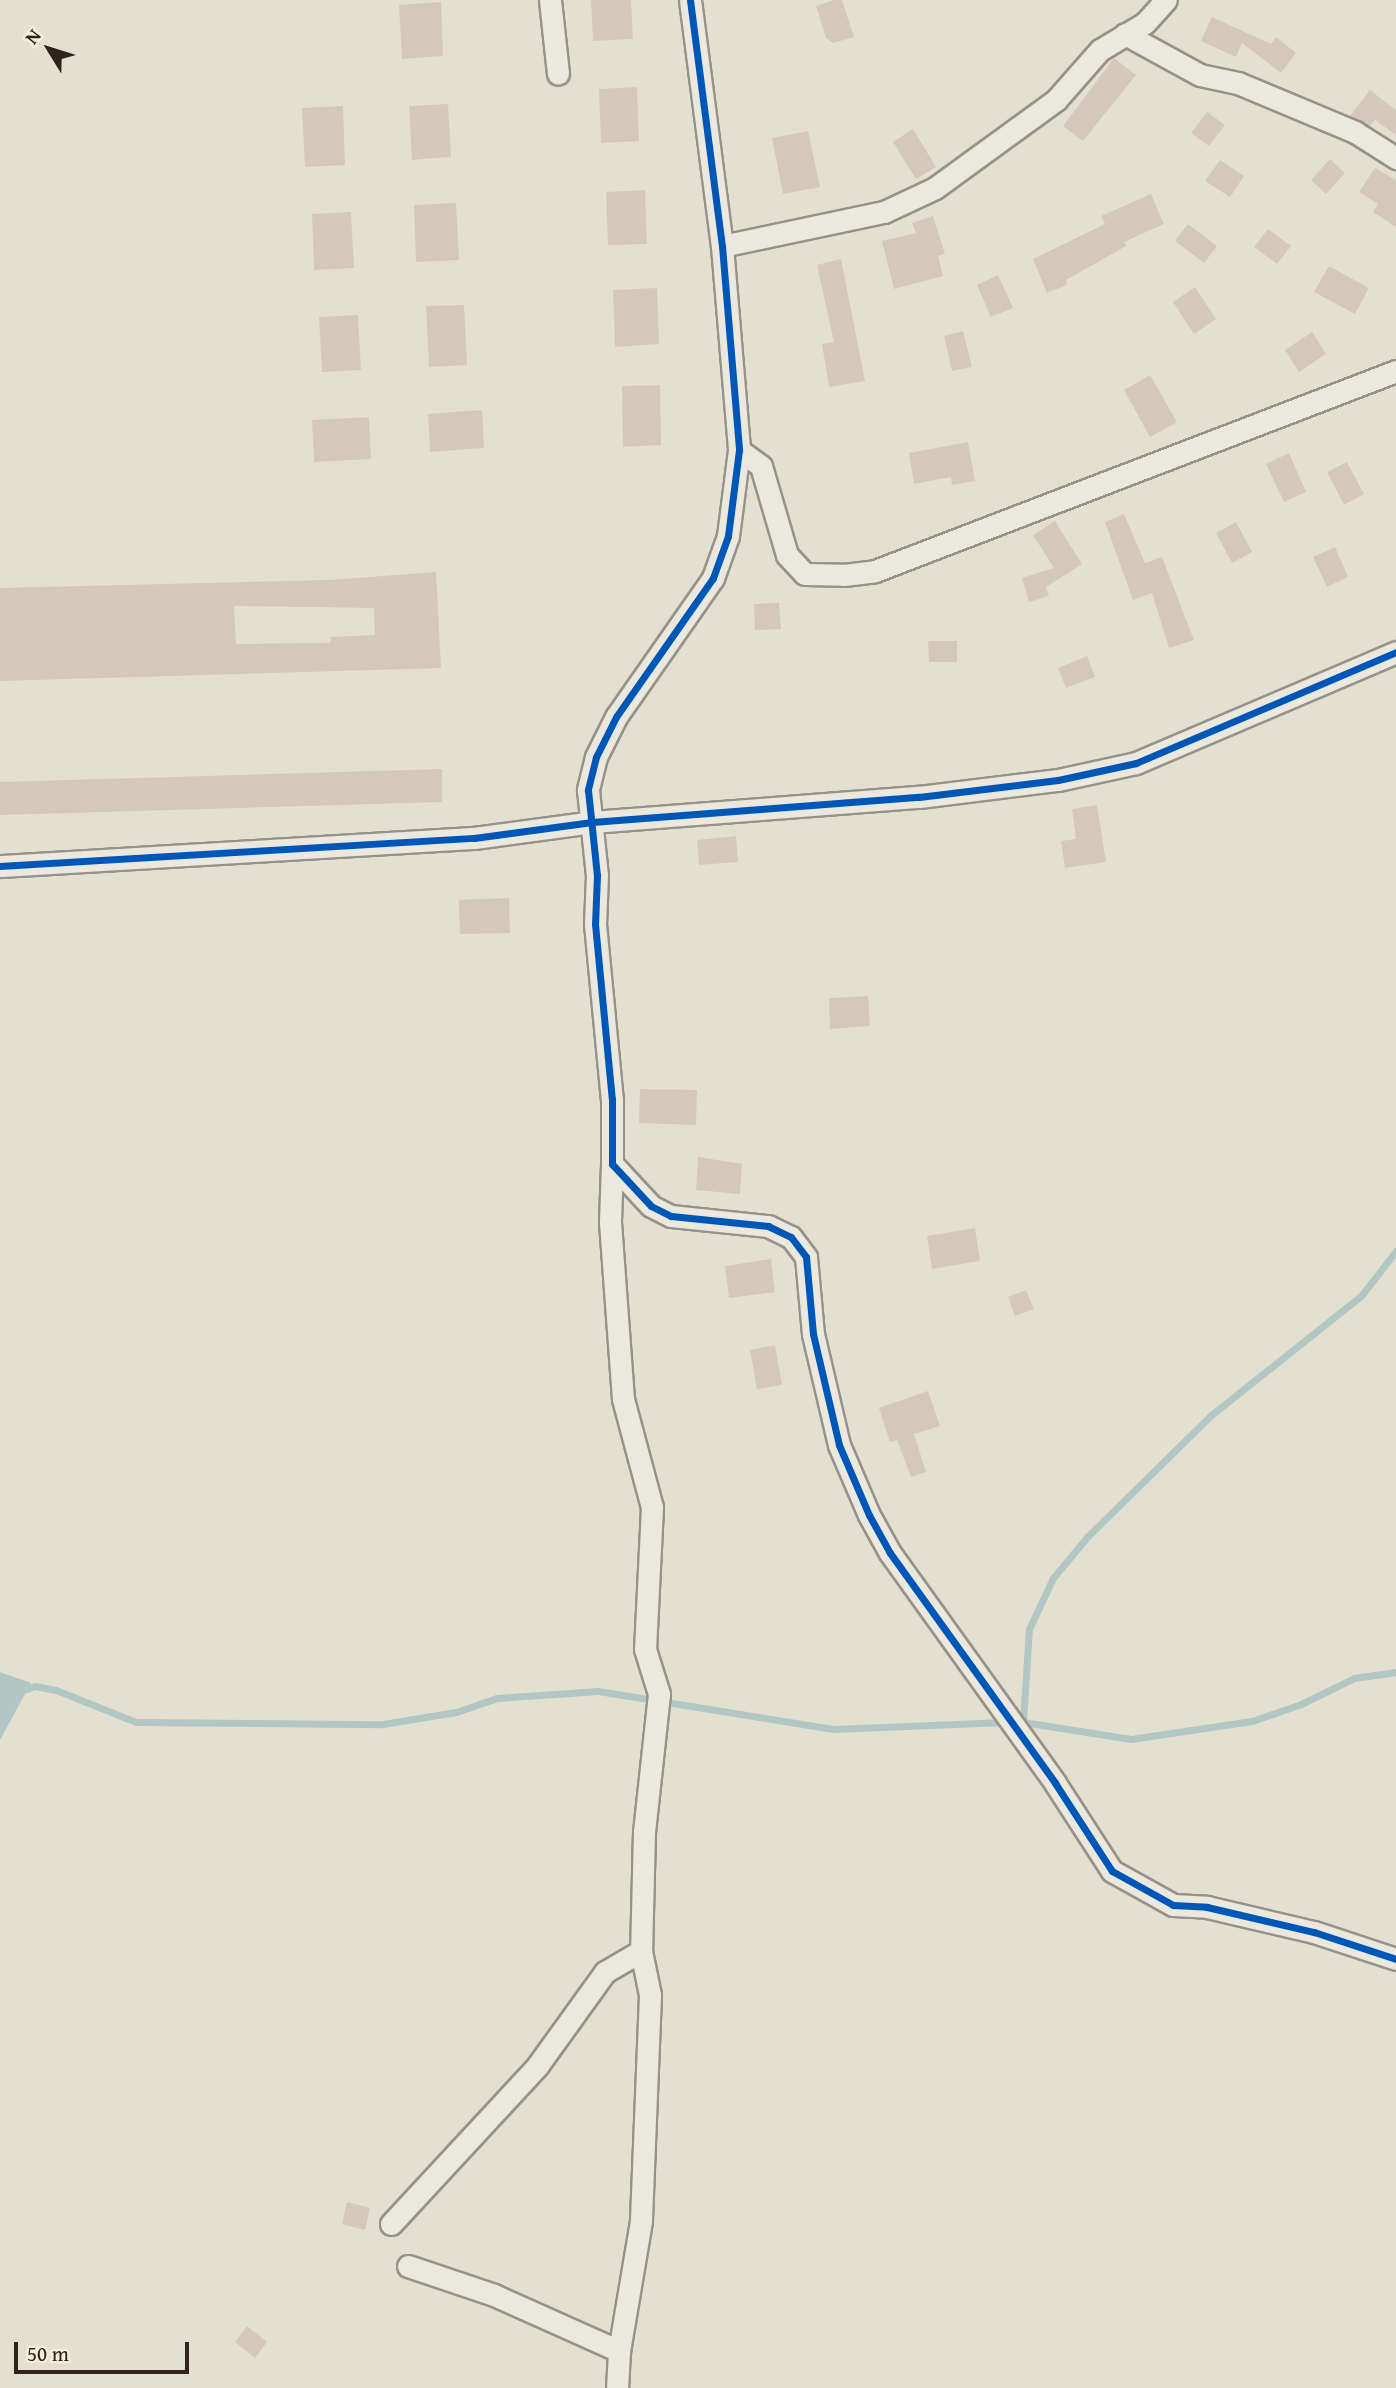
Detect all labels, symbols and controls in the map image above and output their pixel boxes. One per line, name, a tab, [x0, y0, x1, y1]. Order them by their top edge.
north arrow	[14, 14, 84, 84]
text: N	[18, 22, 47, 50]
scale bar	[18, 2328, 192, 2372]
text: 50 m	[27, 2338, 69, 2369]

